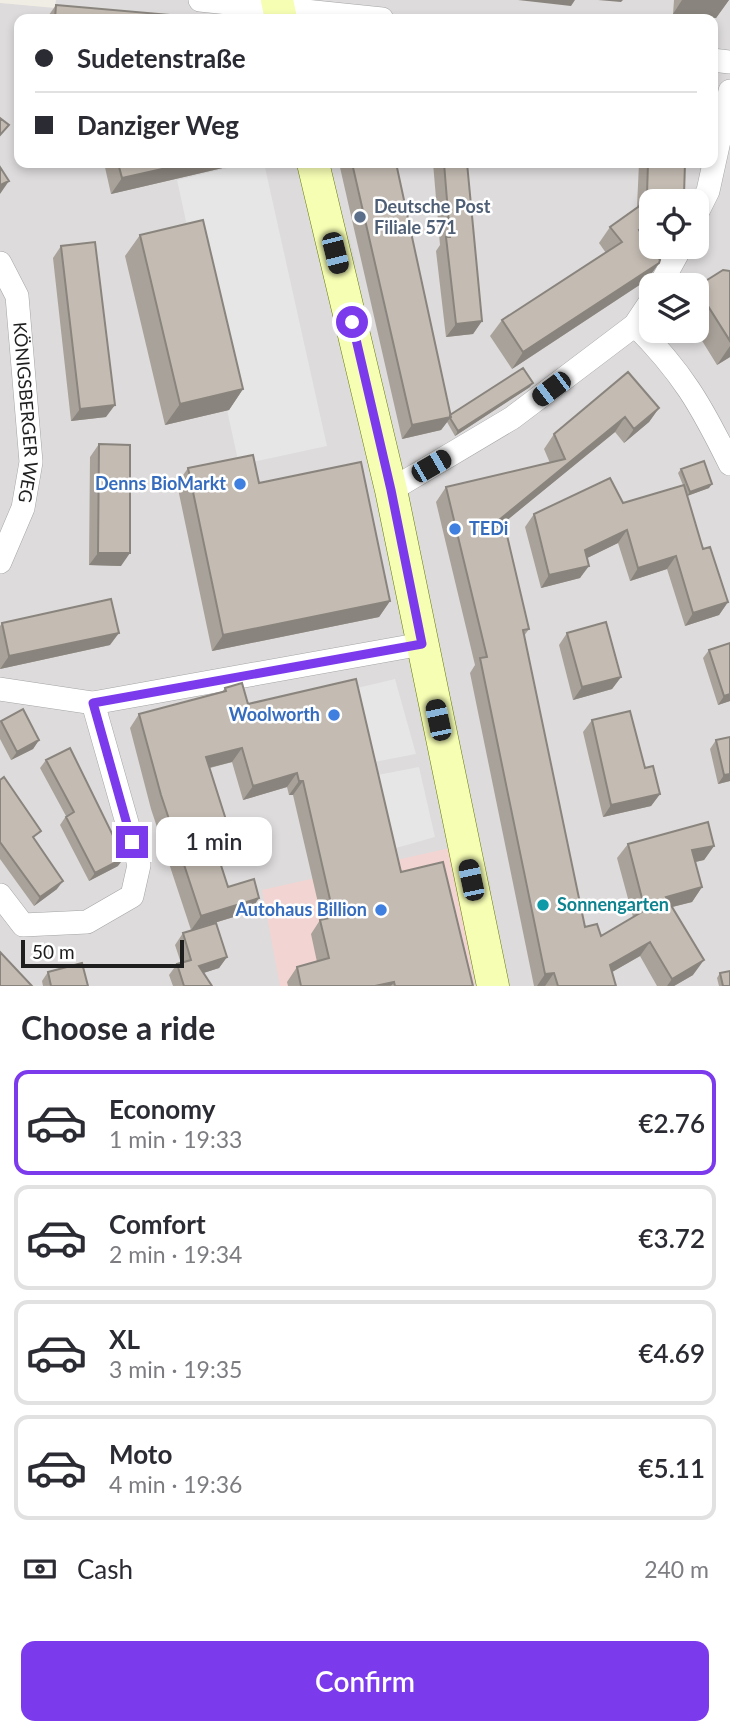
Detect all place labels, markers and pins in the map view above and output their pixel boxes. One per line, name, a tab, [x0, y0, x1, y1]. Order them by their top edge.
place label: Deutsche Post Filiale 571	[374, 195, 491, 238]
marker: Deutsche Post Filiale 571	[352, 209, 368, 225]
place label: Denns BioMarkt	[95, 472, 226, 494]
marker: Denns BioMarkt	[232, 476, 248, 492]
place label: TEDi	[469, 517, 508, 539]
marker: TEDi	[447, 521, 463, 537]
place label: Woolworth	[229, 703, 320, 725]
marker: Woolworth	[326, 707, 342, 723]
place label: Sonnengarten	[557, 893, 669, 915]
marker: Sonnengarten	[535, 897, 551, 913]
place label: Autohaus Billion	[235, 898, 367, 920]
marker: Autohaus Billion	[373, 902, 389, 918]

